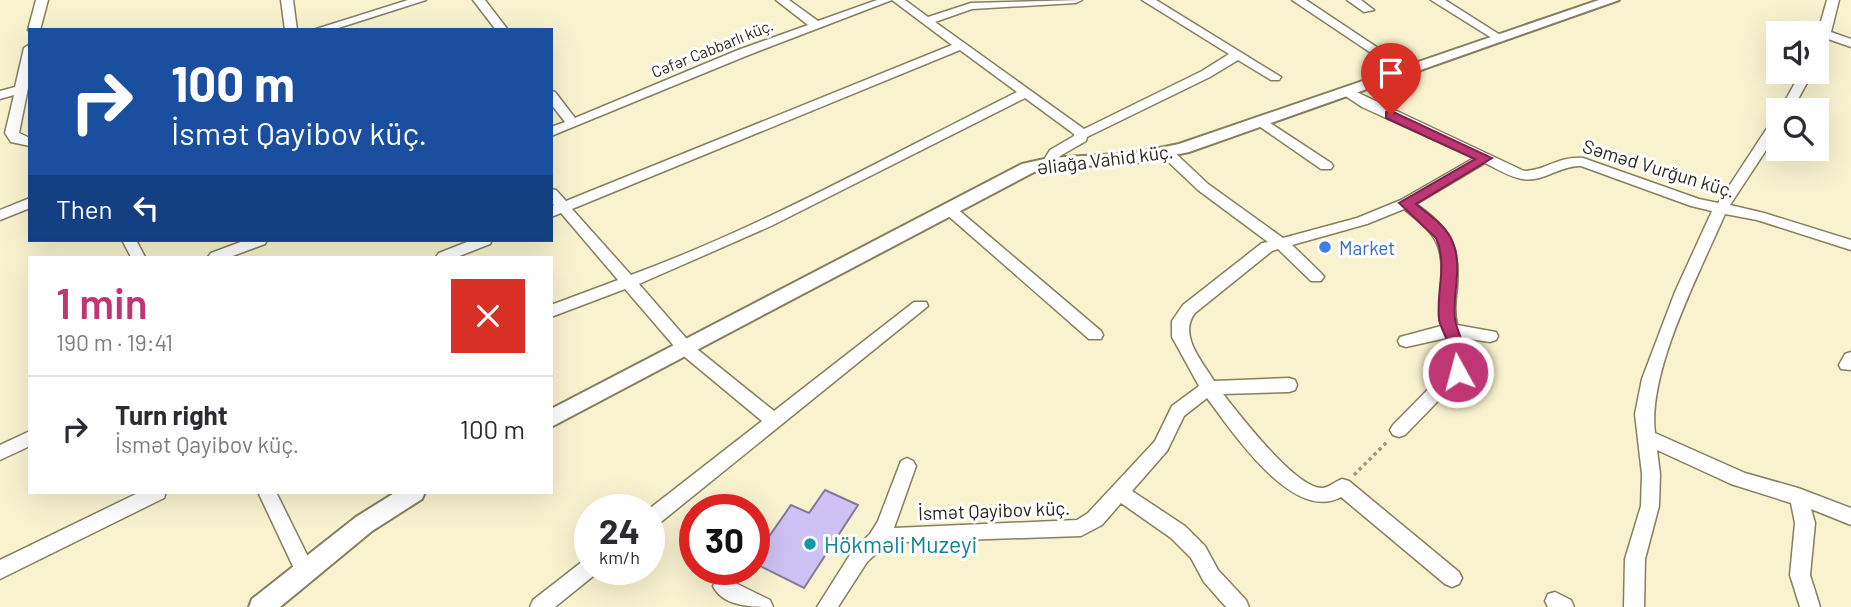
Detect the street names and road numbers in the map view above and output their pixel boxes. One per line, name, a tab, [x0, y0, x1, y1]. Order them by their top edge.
street label: Cəfər Cabbarlı küç.	[648, 15, 776, 81]
street label: Səməd Vurğun küç.	[1580, 134, 1738, 202]
street label: Əliağa Vahid küç.	[1035, 139, 1175, 179]
street label: İsmət Qayibov küç.	[918, 496, 1070, 524]

